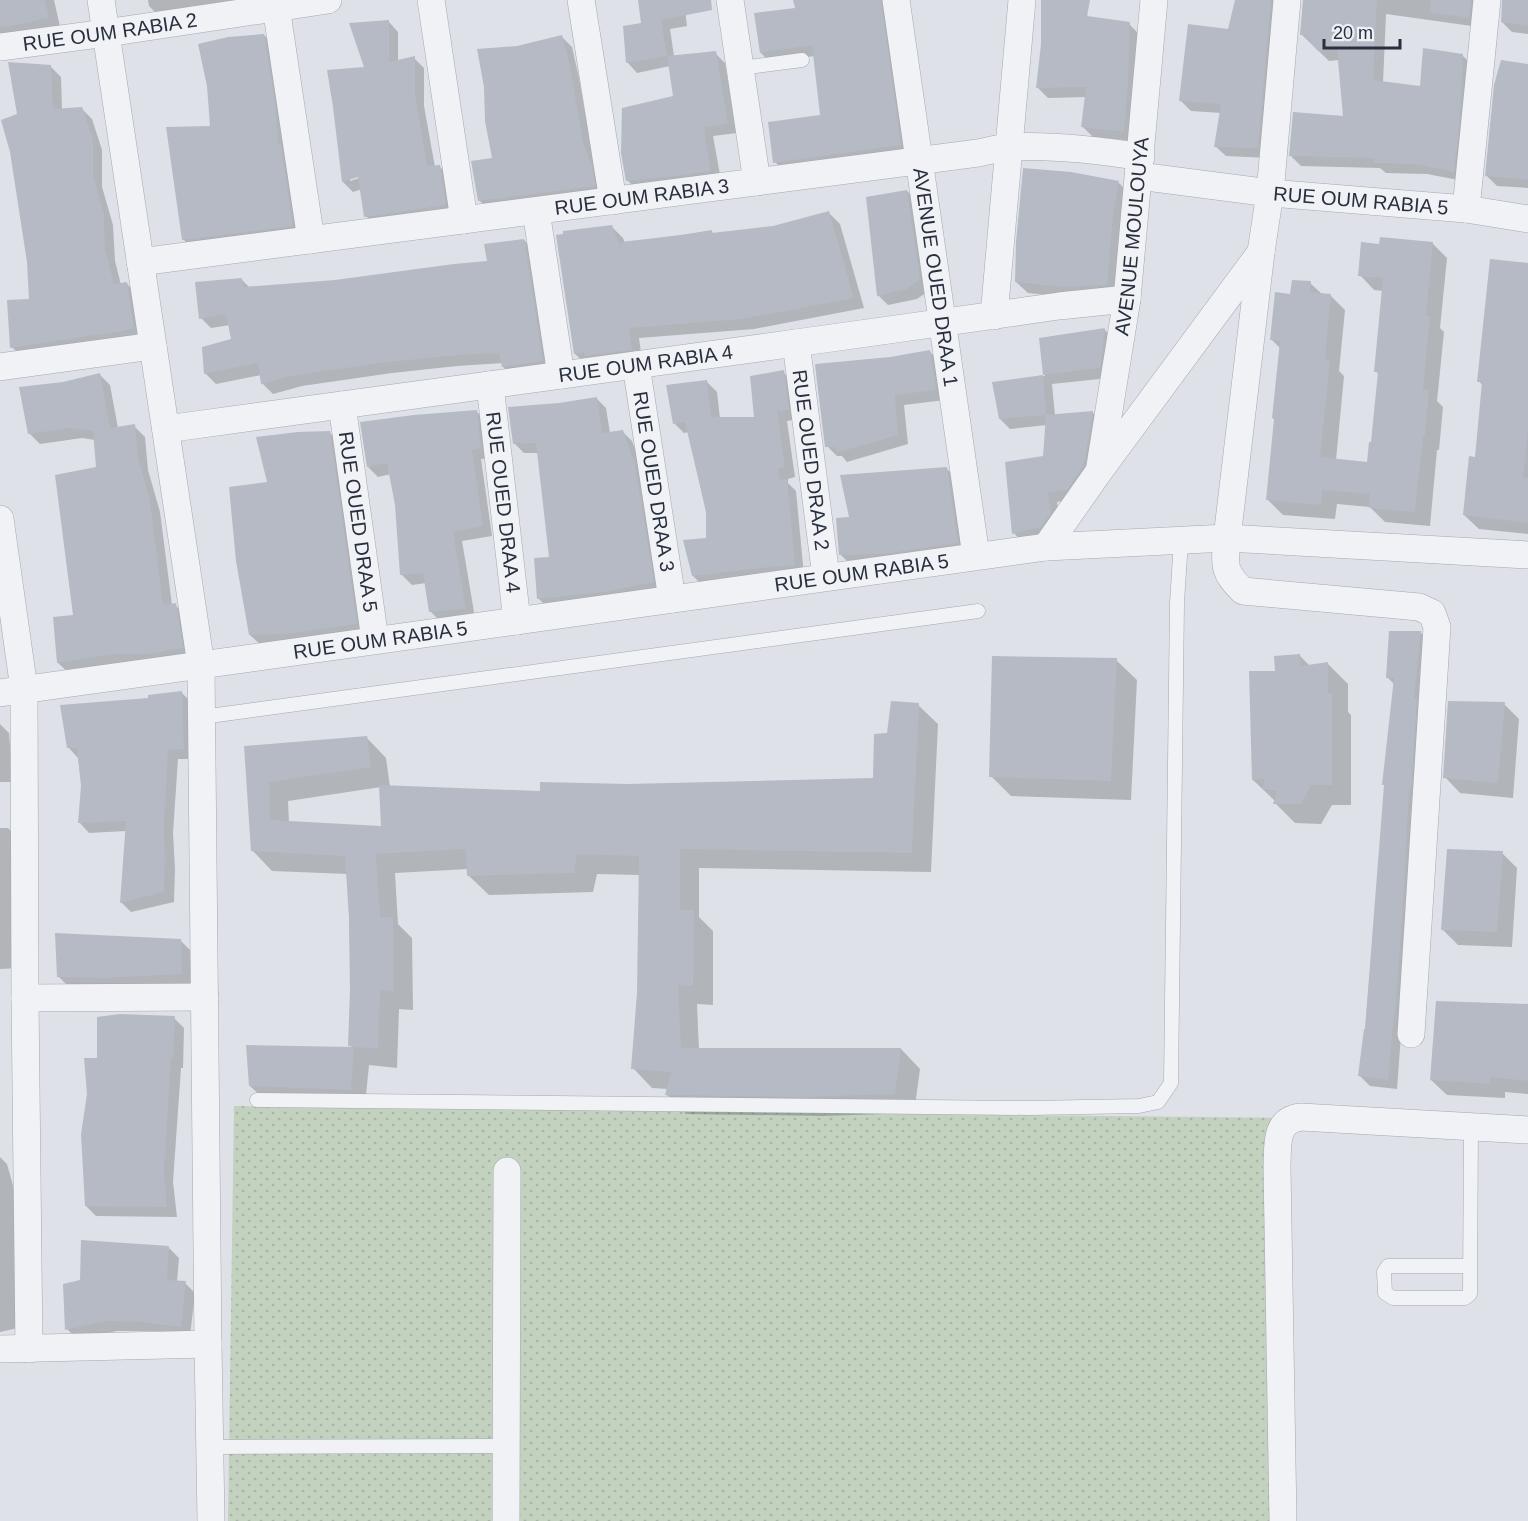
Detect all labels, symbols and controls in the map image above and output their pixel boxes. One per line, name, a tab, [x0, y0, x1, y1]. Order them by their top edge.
street label: RUE OUM RABIA 2	[22, 9, 199, 55]
scale bar	[1324, 12, 1400, 50]
text: 20 m	[1333, 23, 1373, 43]
street label: AVENUE MOULOUYA	[1110, 135, 1153, 337]
street label: AVENUE OUED DRAA 1	[909, 166, 962, 388]
street label: RUE OUM RABIA 3	[553, 174, 730, 219]
street label: RUE OUM RABIA 5	[1273, 182, 1449, 219]
street label: RUE OUM RABIA 4	[557, 341, 734, 386]
street label: RUE OUED DRAA 2	[788, 368, 834, 552]
street label: RUE OUED DRAA 3	[629, 390, 679, 573]
street label: RUE OUED DRAA 4	[482, 410, 525, 594]
street label: RUE OUED DRAA 5	[335, 430, 382, 614]
street label: RUE OUM RABIA 5	[773, 550, 950, 596]
street label: RUE OUM RABIA 5	[292, 617, 469, 663]

